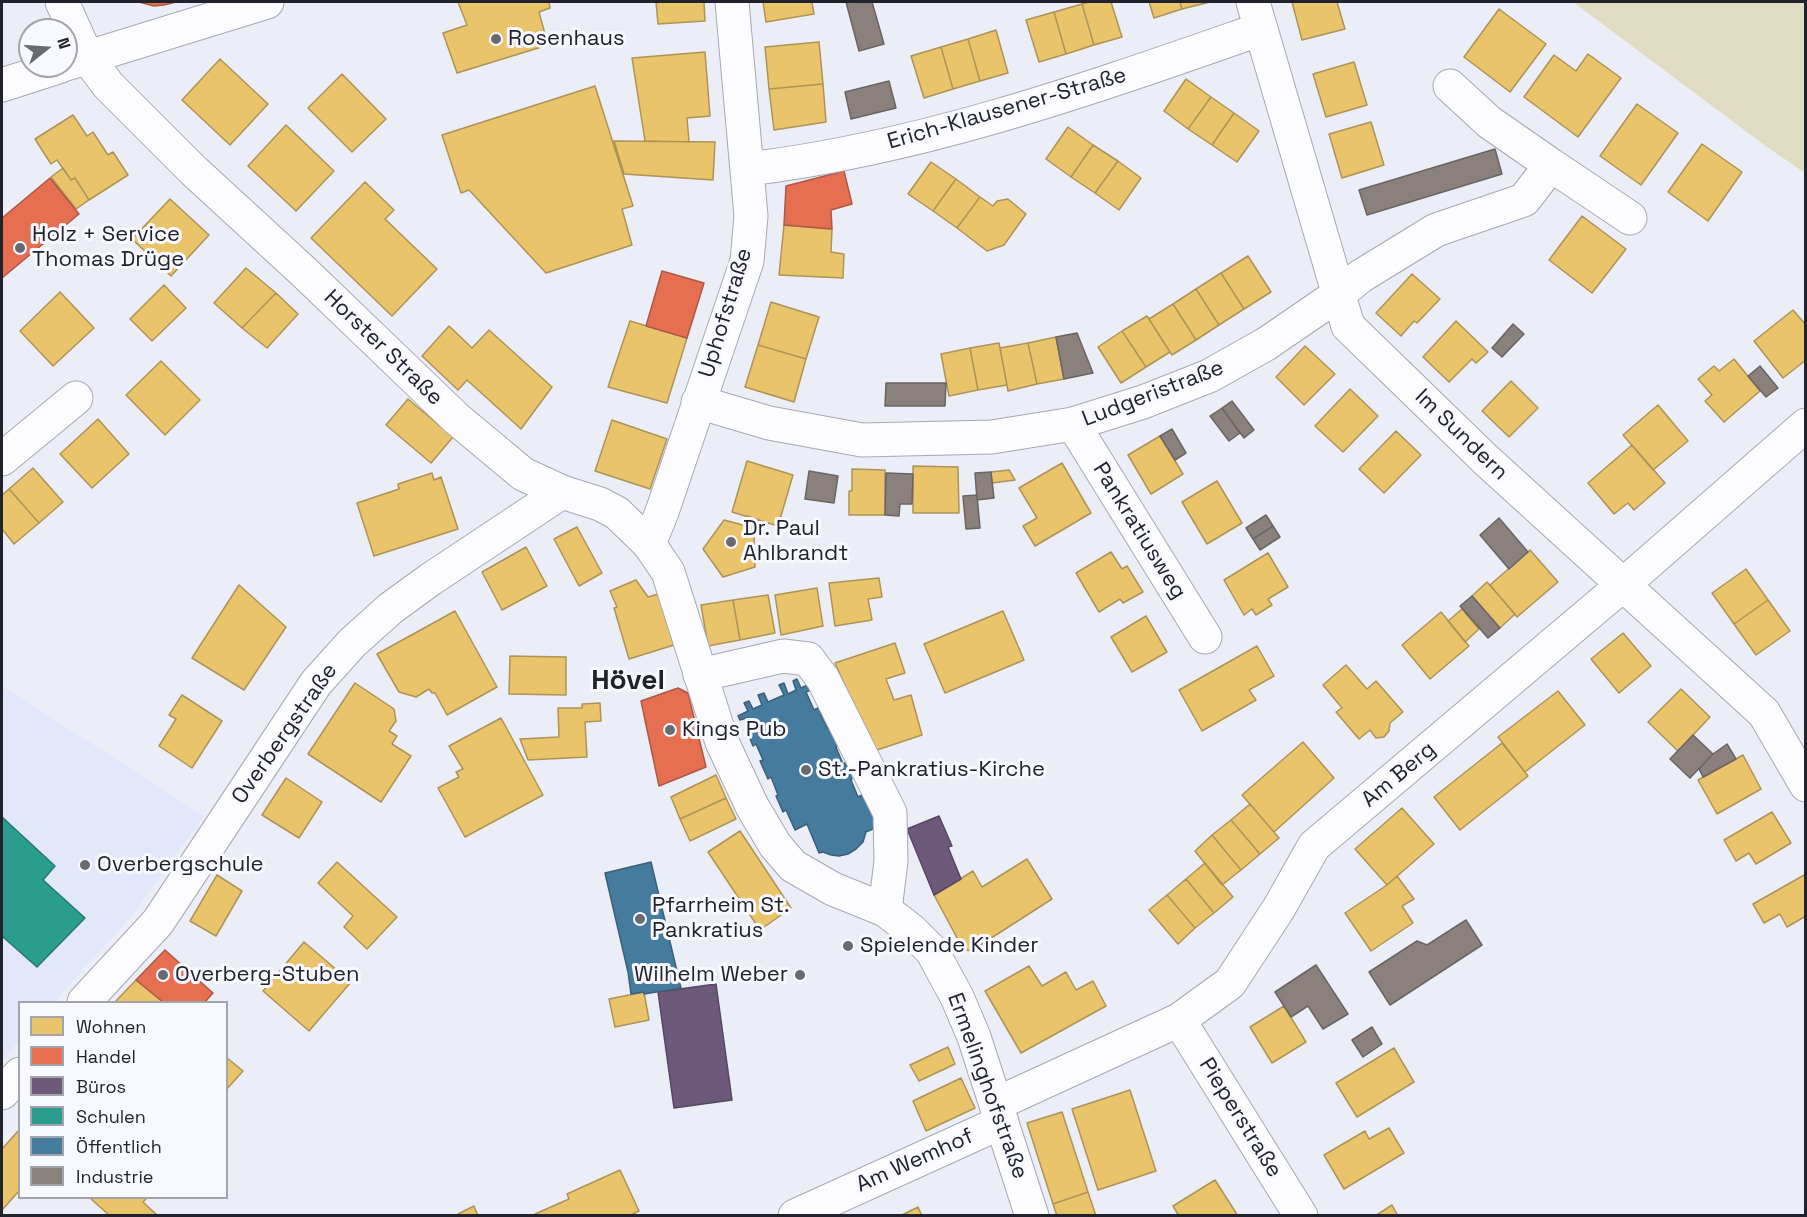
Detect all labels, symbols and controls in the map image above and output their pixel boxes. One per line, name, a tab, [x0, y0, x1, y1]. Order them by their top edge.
north arrow	[18, 18, 78, 78]
place label: Rosenhaus	[508, 26, 624, 52]
marker: Rosenhaus	[489, 32, 503, 46]
text: N	[52, 35, 75, 51]
street label: Erich-Klausener-Straße	[884, 62, 1130, 156]
place label: Holz + Service Thomas Drüge	[32, 222, 184, 274]
marker: Holz + Service Thomas Drüge	[13, 241, 27, 255]
street label: Uphofstraße	[694, 245, 758, 381]
street label: Horster Straße	[318, 285, 448, 411]
street label: Ludgeristraße	[1079, 355, 1227, 433]
street label: Im Sundern	[1409, 384, 1513, 486]
street label: Pankratiusweg	[1087, 458, 1191, 604]
place label: Dr. Paul Ahlbrandt	[743, 516, 848, 568]
marker: Dr. Paul Ahlbrandt	[724, 535, 738, 549]
street label: Overbergstraße	[227, 659, 343, 809]
district label: Hövel	[591, 664, 665, 698]
place label: Kings Pub	[682, 717, 787, 743]
marker: Kings Pub	[663, 723, 677, 737]
street label: Am Berg	[1357, 737, 1441, 813]
place label: St.-Pankratius-Kirche	[818, 757, 1045, 783]
marker: St.-Pankratius-Kirche	[799, 763, 813, 777]
place label: Overbergschule	[97, 852, 264, 878]
marker: Overbergschule	[78, 858, 92, 872]
place label: Pfarrheim St. Pankratius	[652, 893, 790, 944]
marker: Pfarrheim St. Pankratius	[633, 912, 647, 926]
place label: Spielende Kinder	[860, 933, 1039, 959]
marker: Spielende Kinder	[841, 939, 855, 953]
place label: Overberg-Stuben	[175, 962, 359, 988]
place label: Wilhelm Weber	[634, 962, 788, 988]
marker: Overberg-Stuben	[156, 968, 170, 982]
marker: Wilhelm Weber	[793, 968, 807, 982]
street label: Ermelinghofstraße	[941, 989, 1033, 1183]
legend	[18, 1001, 228, 1199]
text: Wohnen	[76, 1015, 146, 1038]
text: Handel	[76, 1045, 136, 1068]
street label: Pieperstraße	[1193, 1053, 1287, 1183]
text: Büros	[76, 1075, 126, 1098]
text: Schulen	[76, 1105, 146, 1128]
street label: Am Wemhof	[852, 1123, 978, 1199]
text: Öffentlich	[76, 1135, 162, 1158]
text: Industrie	[76, 1165, 153, 1188]

